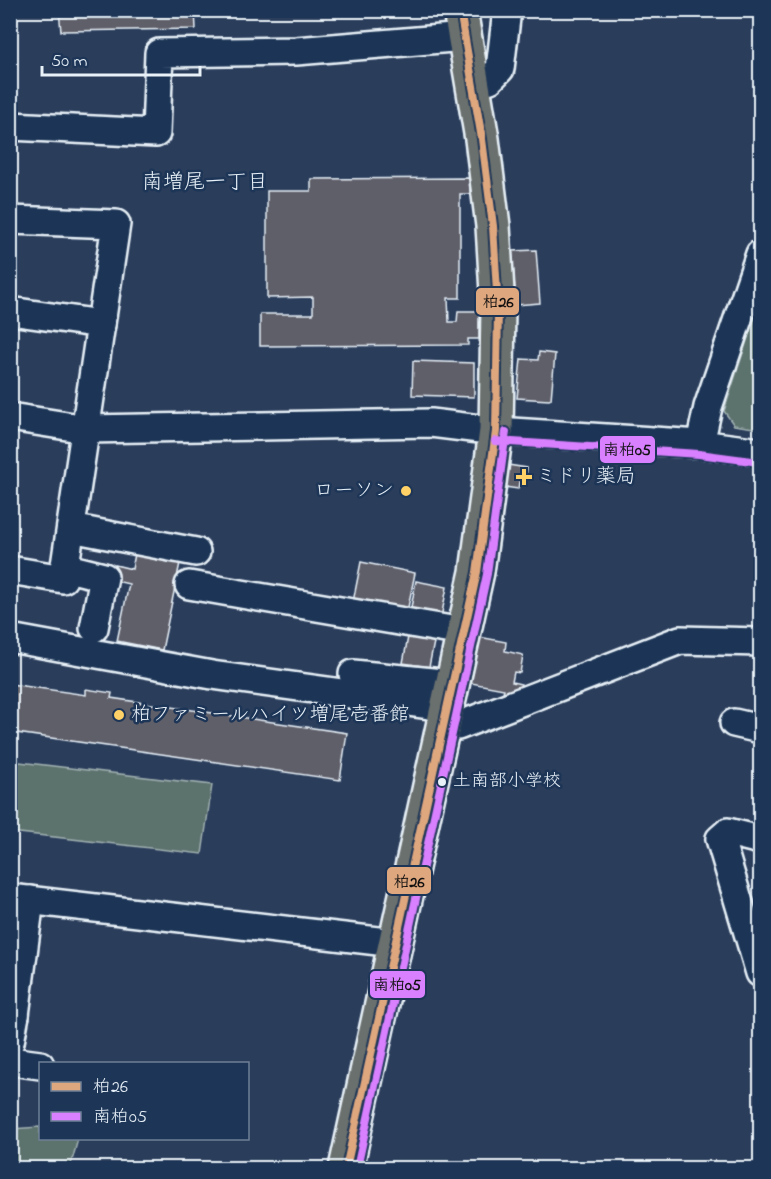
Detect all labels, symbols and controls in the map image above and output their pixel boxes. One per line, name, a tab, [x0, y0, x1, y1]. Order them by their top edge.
scale bar	[42, 39, 200, 77]
text: 50 m	[51, 49, 88, 75]
district label: 南増尾一丁目	[142, 168, 268, 198]
line badge: 柏26	[475, 287, 520, 316]
text: 柏26	[483, 291, 514, 315]
line badge: 南柏05	[599, 435, 656, 464]
text: 南柏05	[603, 439, 652, 463]
place label: ミドリ薬局	[536, 463, 636, 492]
marker: ミドリ薬局	[517, 470, 531, 484]
place label: ローソン	[314, 477, 394, 506]
marker: ローソン	[399, 484, 413, 498]
place label: 柏ファミールハイツ増尾壱番館	[131, 701, 409, 730]
marker: 柏ファミールハイツ増尾壱番館	[112, 708, 126, 722]
place label: 土南部小学校	[453, 769, 561, 795]
marker: 土南部小学校	[436, 776, 448, 788]
line badge: 柏26	[386, 866, 432, 895]
text: 柏26	[394, 871, 425, 895]
line badge: 南柏05	[369, 970, 426, 999]
text: 南柏05	[373, 974, 422, 998]
legend	[39, 1062, 249, 1140]
text: 柏26	[93, 1075, 128, 1101]
text: 南柏05	[93, 1105, 147, 1131]

